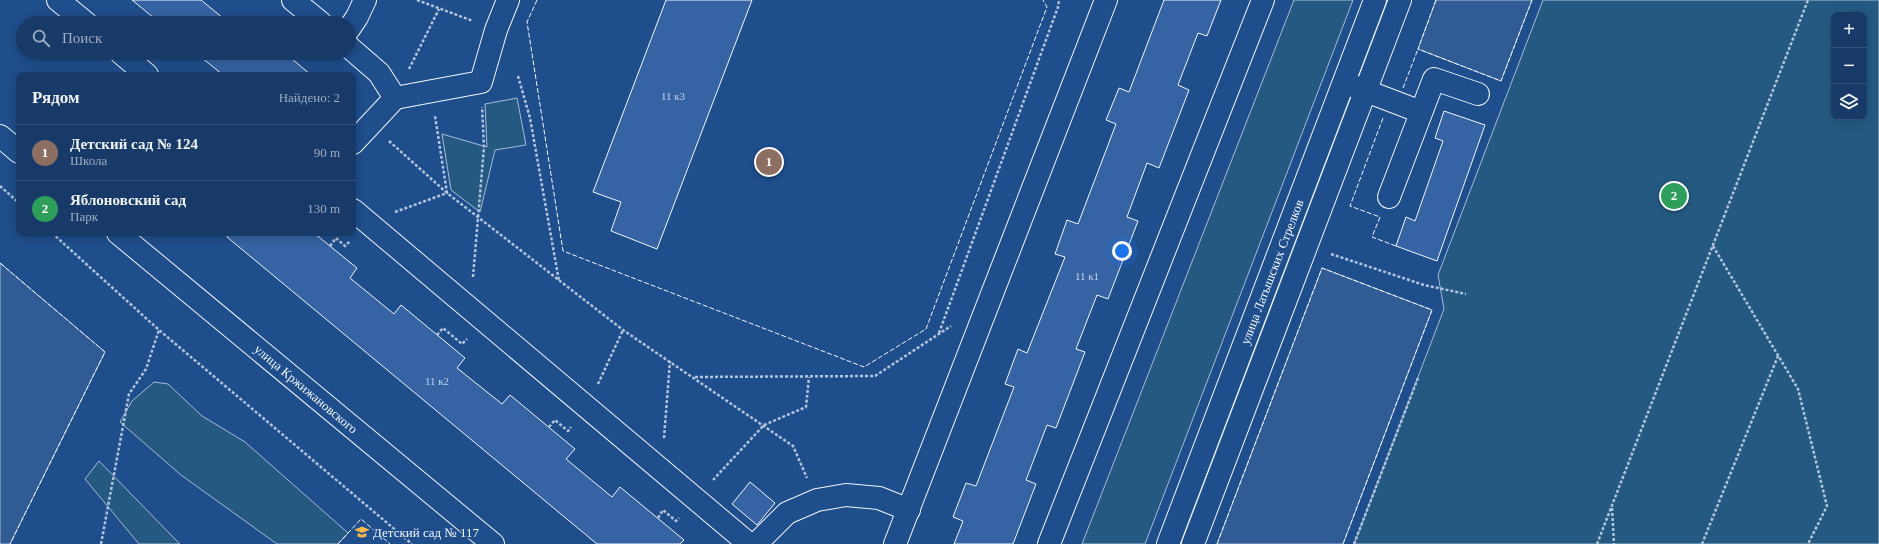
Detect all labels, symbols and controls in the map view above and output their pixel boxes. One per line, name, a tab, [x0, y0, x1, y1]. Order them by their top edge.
map controls	[1831, 12, 1867, 120]
button: +	[1831, 12, 1867, 48]
search box	[16, 16, 356, 60]
icon: search	[30, 27, 52, 49]
text: Поиск	[62, 30, 102, 46]
button: −	[1831, 48, 1867, 84]
button: layers	[1831, 84, 1867, 120]
text: Рядом	[32, 88, 80, 107]
text: Найдено: 2	[279, 90, 340, 105]
house number: 11 к3	[661, 90, 686, 102]
text: Детский сад № 124	[70, 136, 198, 152]
text: 1	[42, 145, 48, 160]
text: 90 m	[314, 145, 340, 160]
pin: 1	[756, 147, 782, 177]
text: Школа	[70, 153, 107, 168]
pin: 2	[1661, 181, 1687, 211]
text: Яблоновский сад	[70, 192, 186, 208]
street label: улица Латышских Стрелков	[1237, 197, 1307, 347]
text: 2	[42, 201, 48, 216]
text: 130 m	[307, 201, 340, 216]
text: Парк	[70, 209, 98, 224]
your location	[1112, 241, 1132, 261]
house number: 11 к1	[1075, 270, 1099, 282]
street label: улица Кржижановского	[251, 341, 361, 437]
house number: 11 к2	[425, 375, 449, 387]
school or university icon: Детский сад № 117	[354, 524, 370, 540]
place label: Детский сад № 117	[373, 525, 480, 540]

